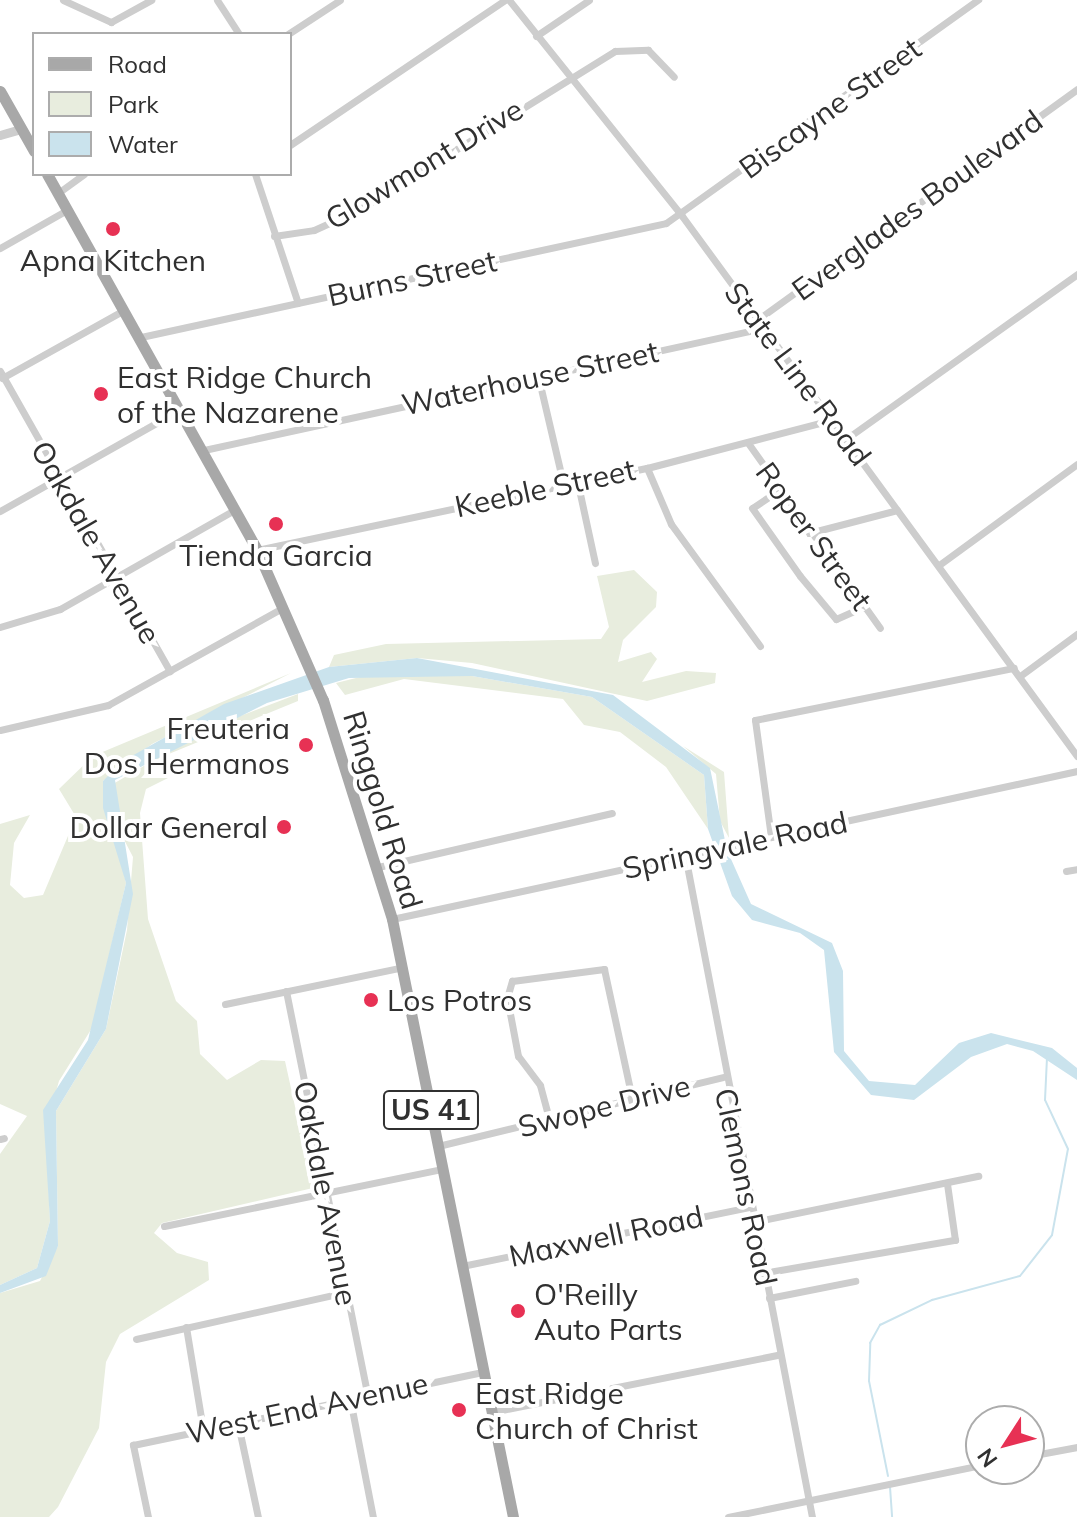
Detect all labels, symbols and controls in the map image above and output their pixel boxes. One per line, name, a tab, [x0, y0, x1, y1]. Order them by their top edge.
street label: Biscayne Street	[732, 30, 928, 186]
legend	[32, 32, 292, 176]
text: Road	[108, 49, 167, 79]
text: Park	[108, 89, 159, 119]
street label: Glowmont Drive	[319, 91, 529, 237]
street label: Everglades Boulevard	[785, 102, 1049, 308]
text: Water	[108, 129, 178, 159]
marker: Apna Kitchen	[104, 220, 122, 238]
place label: Apna Kitchen	[20, 242, 206, 278]
street label: Burns Street	[324, 243, 500, 313]
street label: State Line Road	[717, 275, 879, 473]
street label: Waterhouse Street	[399, 333, 661, 423]
place label: East Ridge Church of the Nazarene	[117, 359, 372, 430]
marker: East Ridge Church of the Nazarene	[92, 385, 110, 403]
street label: Oakdale Avenue	[23, 434, 169, 650]
street label: Keeble Street	[451, 451, 639, 525]
street label: Roper Street	[748, 455, 880, 617]
marker: Tienda Garcia	[267, 515, 285, 533]
place label: Tienda Garcia	[179, 537, 373, 573]
street label: Ringgold Road	[336, 707, 430, 913]
place label: Freuteria Dos Hermanos	[84, 710, 290, 780]
marker: Freuteria Dos Hermanos	[297, 736, 315, 754]
street label: Springvale Road	[619, 804, 851, 886]
place label: Dollar General	[69, 809, 268, 845]
marker: Dollar General	[275, 818, 293, 836]
place label: Los Potros	[387, 982, 532, 1018]
marker: Los Potros	[362, 991, 380, 1009]
street label: Swope Drive	[514, 1067, 694, 1145]
street label: Oakdale Avenue	[287, 1078, 365, 1308]
street label: Clemons Road	[707, 1085, 785, 1289]
road number: US 41	[381, 1086, 481, 1134]
street label: Maxwell Road	[506, 1198, 706, 1274]
place label: O'Reilly Auto Parts	[534, 1276, 683, 1346]
marker: O'Reilly Auto Parts	[509, 1302, 527, 1320]
street label: West End Avenue	[183, 1365, 431, 1451]
place label: East Ridge Church of Christ	[475, 1375, 698, 1446]
marker: East Ridge Church of Christ	[450, 1401, 468, 1419]
north arrow	[965, 1405, 1045, 1485]
text: N	[971, 1443, 1003, 1473]

